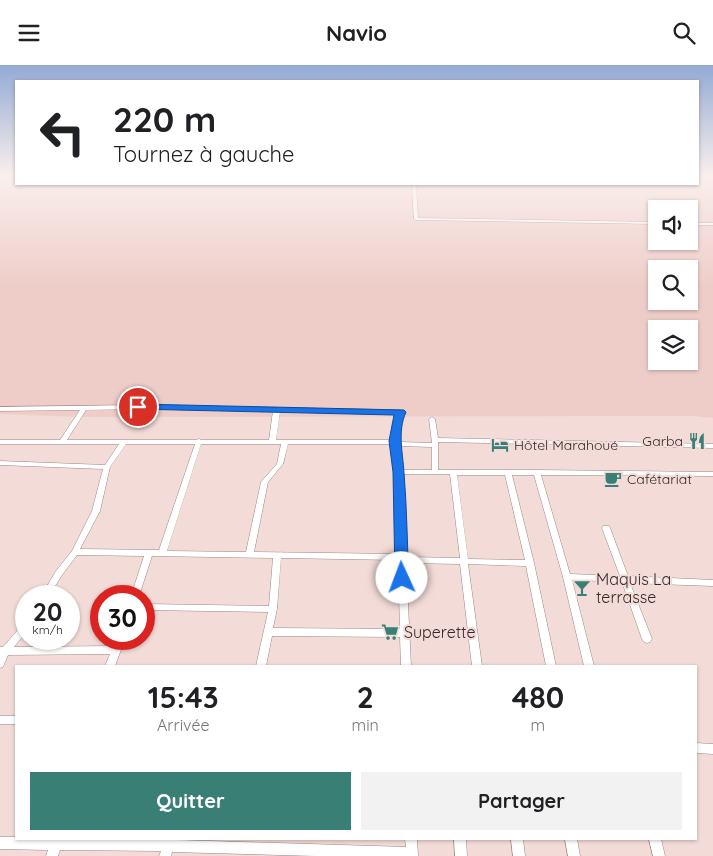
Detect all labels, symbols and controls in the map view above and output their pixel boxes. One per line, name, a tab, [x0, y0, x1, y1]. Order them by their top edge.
icon: menu	[15, 19, 43, 47]
text: Navio	[326, 19, 387, 47]
icon: search	[670, 19, 698, 47]
text: 220 m	[113, 97, 216, 141]
icon: left	[30, 100, 95, 165]
text: Tournez à gauche	[113, 140, 295, 168]
map controls	[648, 200, 698, 370]
button: sound	[648, 200, 698, 250]
button: search	[648, 260, 698, 310]
button: layers	[648, 320, 698, 370]
pin	[117, 386, 159, 428]
icon: arrive	[124, 393, 152, 421]
restaurant icon: Garba	[687, 431, 707, 451]
place label: Garba	[642, 432, 683, 450]
hotel icon: Hôtel Marahoué	[490, 435, 510, 455]
place label: Hôtel Marahoué	[514, 436, 618, 454]
cafe icon: Cafétariat	[603, 469, 623, 489]
place label: Cafétariat	[627, 470, 692, 488]
position arrow	[375, 551, 427, 603]
place label: Maquis La terrasse	[596, 569, 671, 607]
bar icon: Maquis La terrasse	[572, 578, 592, 598]
speed limit sign: 30	[90, 585, 155, 650]
text: 20	[33, 596, 62, 627]
text: km/h	[32, 622, 63, 637]
supermarket icon: Superette	[380, 622, 400, 642]
place label: Superette	[404, 622, 476, 642]
text: 15:43	[148, 678, 219, 716]
text: 2	[357, 678, 374, 716]
text: 480	[512, 678, 564, 716]
text: Arrivée	[157, 715, 210, 735]
text: min	[352, 715, 379, 735]
text: m	[531, 715, 545, 735]
button: Quitter	[30, 772, 351, 830]
button: Partager	[361, 772, 682, 830]

